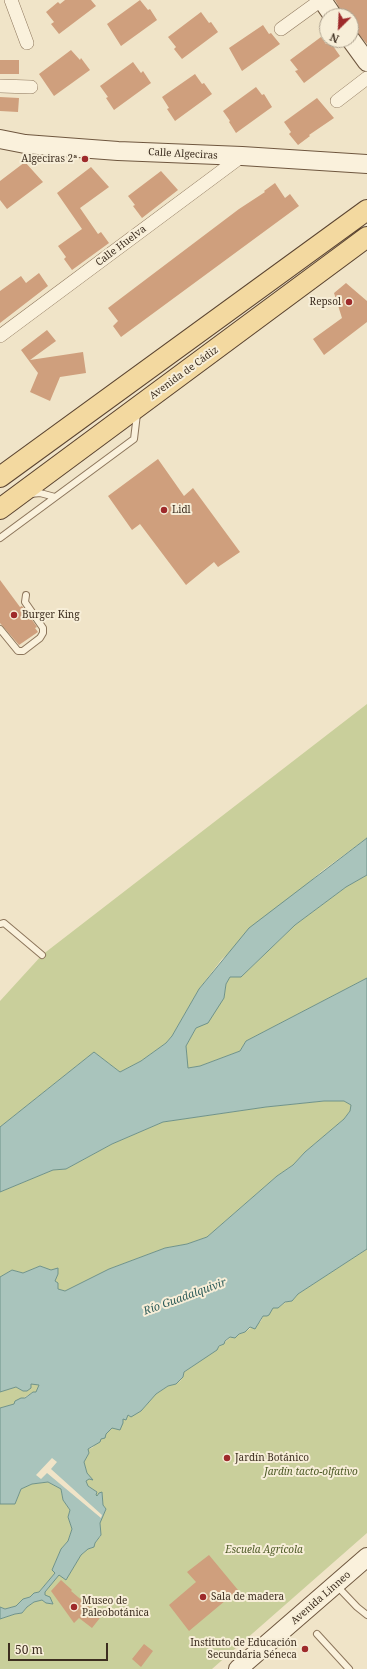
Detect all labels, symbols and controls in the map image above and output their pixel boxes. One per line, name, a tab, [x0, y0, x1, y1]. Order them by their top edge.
north arrow	[319, 8, 359, 48]
text: N	[327, 30, 341, 47]
street label: Calle Algeciras	[148, 146, 218, 162]
place label: Algeciras 2ª	[21, 153, 77, 165]
marker: Algeciras 2ª	[80, 154, 90, 164]
street label: Calle Huelva	[93, 223, 149, 269]
place label: Repsol	[310, 296, 341, 308]
marker: Repsol	[344, 297, 354, 307]
street label: Avenida de Cádiz	[147, 344, 221, 402]
place label: Lidl	[172, 504, 191, 516]
marker: Lidl	[159, 505, 169, 515]
place label: Burger King	[22, 609, 80, 621]
marker: Burger King	[9, 610, 19, 620]
water label: Río Guadalquivir	[142, 1276, 228, 1318]
place label: Jardín Botánico	[235, 1452, 309, 1464]
marker: Jardín Botánico	[222, 1453, 232, 1463]
park label: Jardín tacto-olfativo	[264, 1466, 358, 1478]
park label: Escuela Agrícola	[225, 1544, 303, 1556]
street label: Avenida Linneo	[289, 1569, 353, 1627]
place label: Sala de madera	[211, 1591, 284, 1603]
marker: Sala de madera	[198, 1592, 208, 1602]
place label: Museo de Paleobotánica	[82, 1595, 149, 1618]
marker: Museo de Paleobotánica	[69, 1602, 79, 1612]
scale bar	[10, 1635, 110, 1661]
place label: Instituto de Educación Secundaria Séneca	[190, 1637, 297, 1660]
text: 50 m	[15, 1641, 43, 1658]
marker: Instituto de Educación Secundaria Séneca	[300, 1644, 310, 1654]

